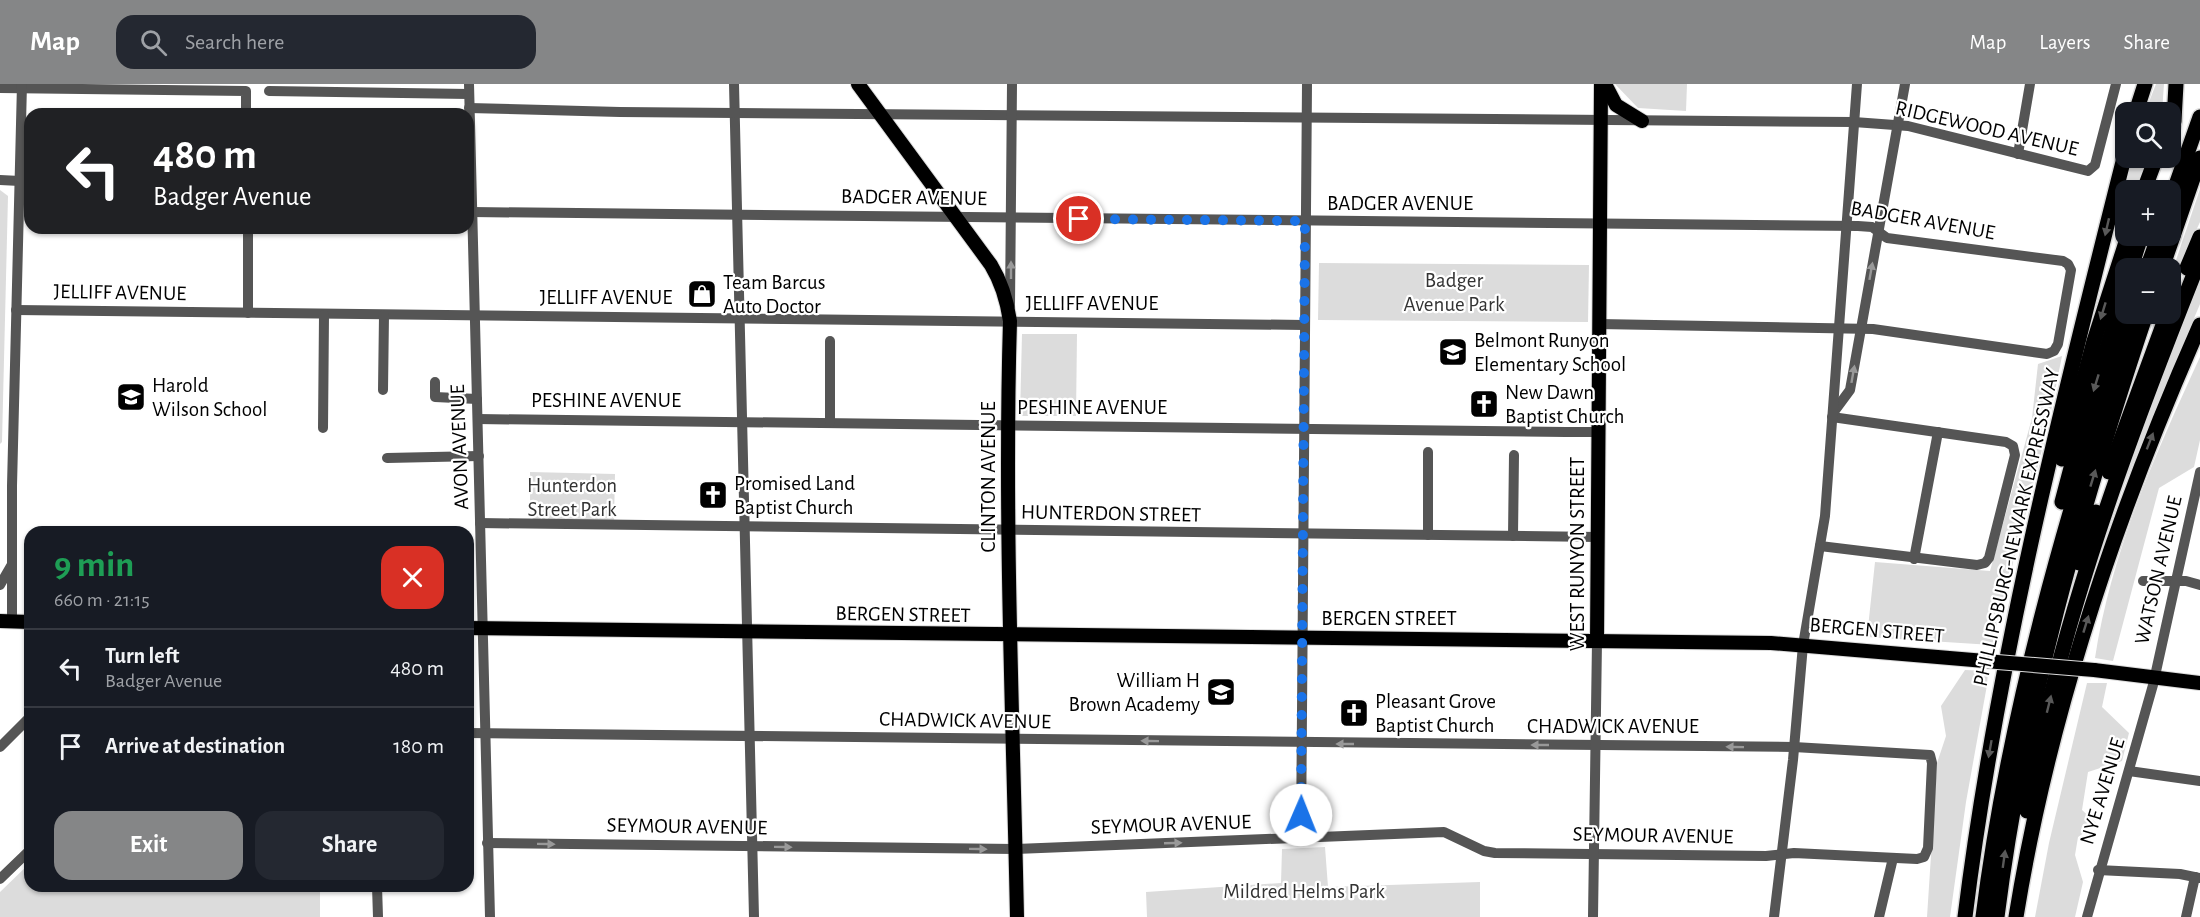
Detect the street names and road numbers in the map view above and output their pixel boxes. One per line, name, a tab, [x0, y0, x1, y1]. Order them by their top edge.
street label: RIDGEWOOD AVENUE	[1893, 97, 2080, 160]
street label: BADGER AVENUE	[841, 186, 987, 209]
street label: BADGER AVENUE	[1327, 193, 1473, 214]
street label: BADGER AVENUE	[1849, 197, 1997, 244]
street label: JELLIFF AVENUE	[53, 281, 187, 304]
street label: JELLIFF AVENUE	[540, 287, 672, 308]
street label: JELLIFF AVENUE	[1026, 293, 1158, 314]
street label: PHILLIPSBURG-NEWARK EXPRESSWAY	[1970, 366, 2063, 688]
street label: AVON AVENUE	[447, 384, 472, 510]
street label: PESHINE AVENUE	[531, 390, 681, 411]
street label: PESHINE AVENUE	[1017, 397, 1167, 418]
street label: CLINTON AVENUE	[978, 401, 999, 553]
street label: WEST RUNYON STREET	[1567, 457, 1588, 651]
street label: WATSON AVENUE	[2131, 494, 2186, 646]
street label: HUNTERDON STREET	[1021, 501, 1201, 526]
street label: BERGEN STREET	[835, 603, 971, 626]
street label: BERGEN STREET	[1321, 608, 1457, 629]
street label: BERGEN STREET	[1809, 614, 1945, 647]
street label: CHADWICK AVENUE	[879, 709, 1051, 732]
street label: CHADWICK AVENUE	[1527, 716, 1699, 737]
street label: NYE AVENUE	[2076, 735, 2129, 847]
street label: SEYMOUR AVENUE	[1090, 811, 1252, 838]
street label: SEYMOUR AVENUE	[607, 815, 767, 838]
street label: SEYMOUR AVENUE	[1573, 824, 1733, 847]

